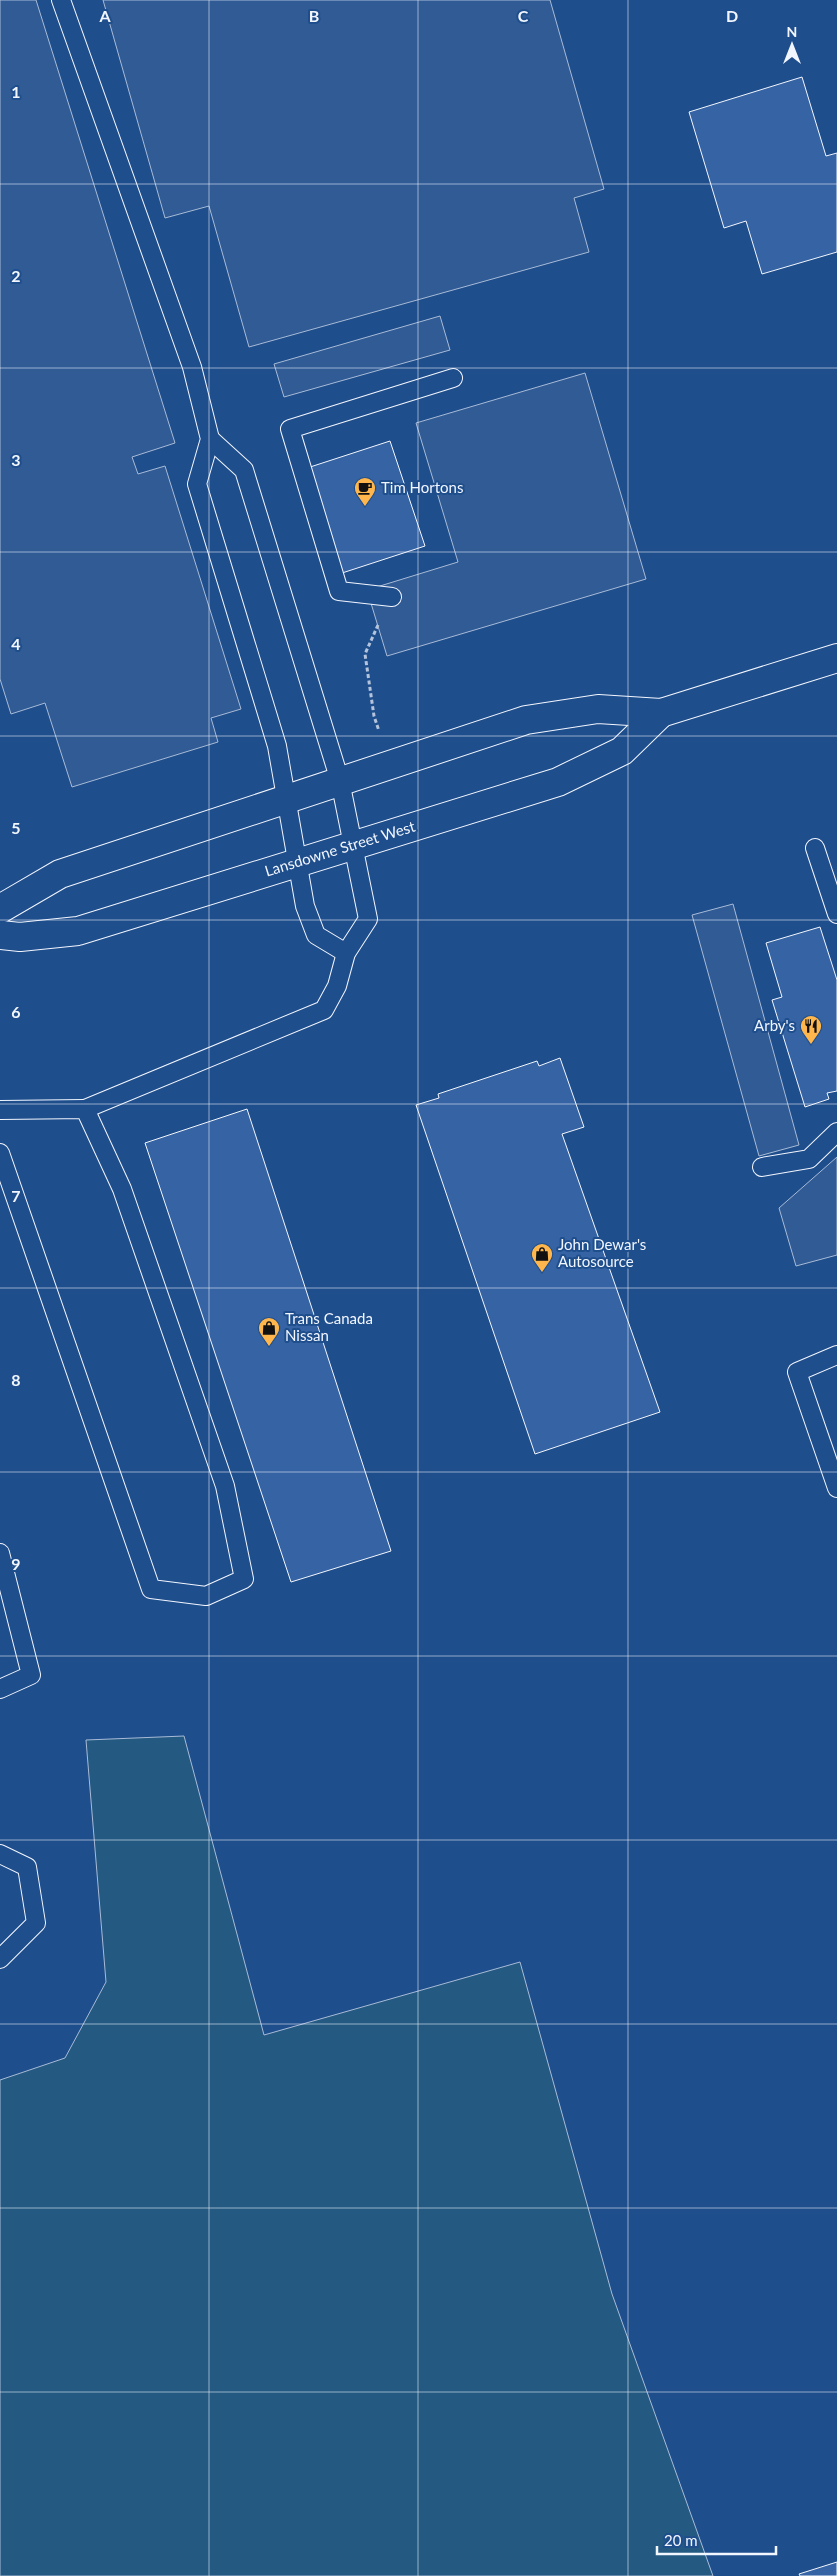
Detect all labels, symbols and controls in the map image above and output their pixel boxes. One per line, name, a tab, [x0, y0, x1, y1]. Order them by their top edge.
text: A	[98, 6, 111, 25]
text: B	[309, 6, 319, 25]
text: C	[518, 6, 529, 25]
text: D	[726, 6, 738, 25]
north arrow	[767, 20, 817, 70]
text: N	[787, 23, 797, 40]
text: 1	[11, 82, 21, 101]
text: 2	[11, 266, 21, 285]
text: 3	[11, 450, 21, 469]
cafe icon: Tim Hortons	[353, 476, 377, 507]
place label: Tim Hortons	[381, 478, 463, 496]
text: 4	[11, 634, 21, 653]
street label: Lansdowne Street West	[262, 816, 418, 880]
text: 5	[11, 818, 21, 837]
text: 6	[11, 1002, 21, 1021]
restaurant icon: Arby's	[799, 1014, 823, 1045]
place label: Arby's	[754, 1016, 795, 1034]
text: 7	[11, 1186, 21, 1205]
place label: John Dewar's Autosource	[558, 1235, 646, 1270]
shop icon: John Dewar's Autosource	[530, 1242, 554, 1273]
place label: Trans Canada Nissan	[285, 1309, 373, 1344]
shop icon: Trans Canada Nissan	[257, 1316, 281, 1347]
text: 8	[11, 1370, 21, 1389]
text: 9	[11, 1554, 21, 1573]
scale bar	[657, 2524, 776, 2556]
text: 20 m	[664, 2531, 698, 2549]

